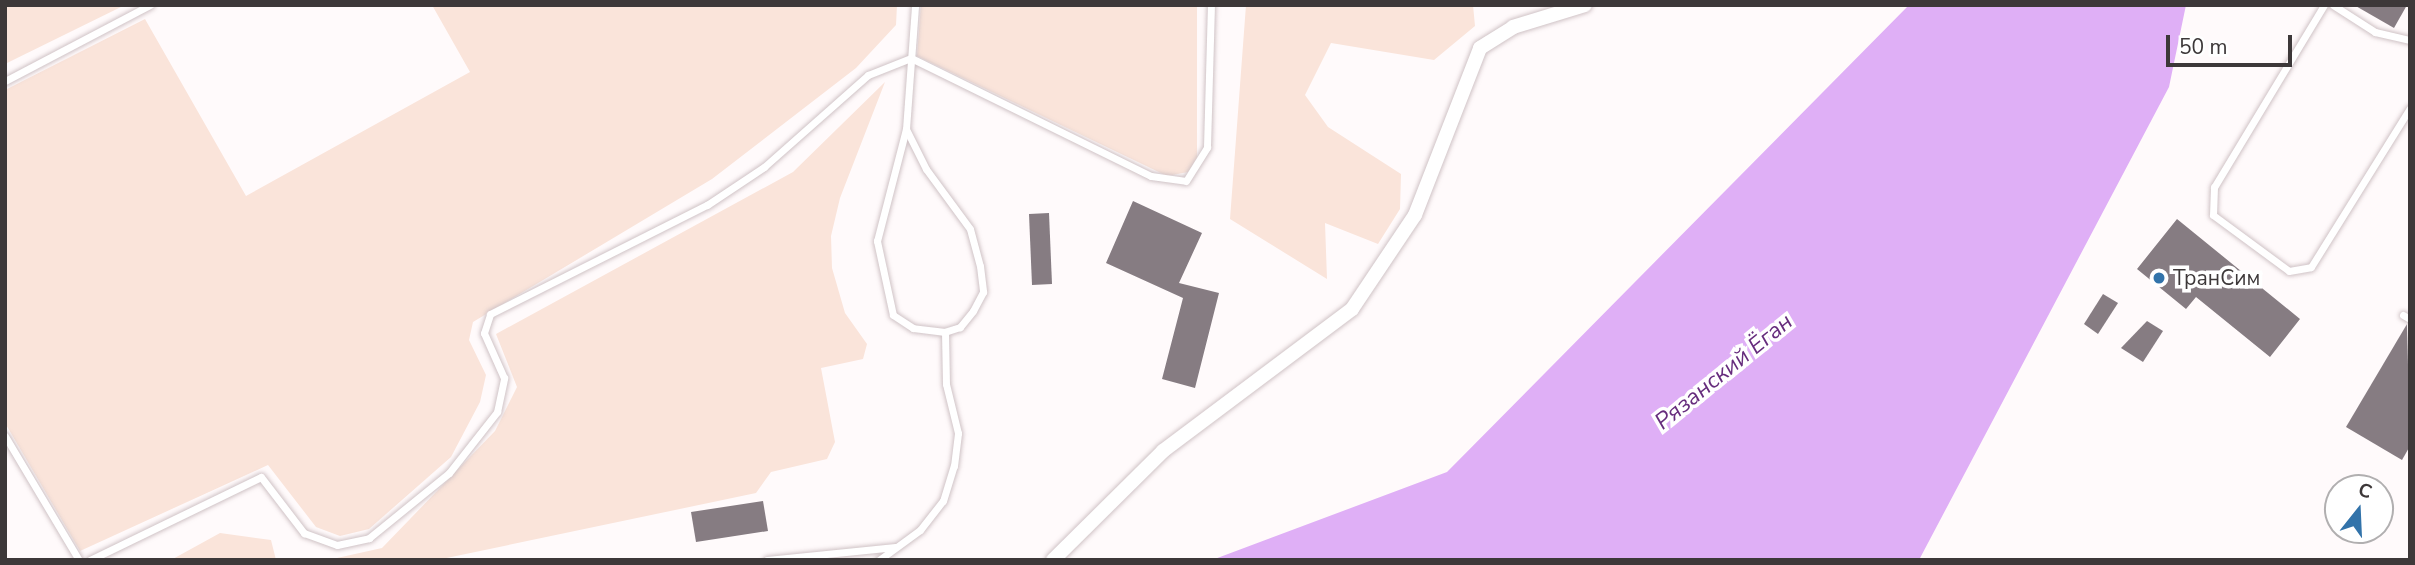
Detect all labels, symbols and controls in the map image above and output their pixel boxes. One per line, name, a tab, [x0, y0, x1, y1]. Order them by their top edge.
scale bar	[2170, 21, 2296, 65]
text: 50 m	[2179, 33, 2228, 61]
place label: ТранСим	[2173, 265, 2260, 291]
marker: ТранСим	[2151, 270, 2167, 286]
water label: Рязанский Ёган	[1650, 308, 1798, 436]
north arrow	[2324, 474, 2394, 544]
text: С	[2355, 477, 2375, 505]

